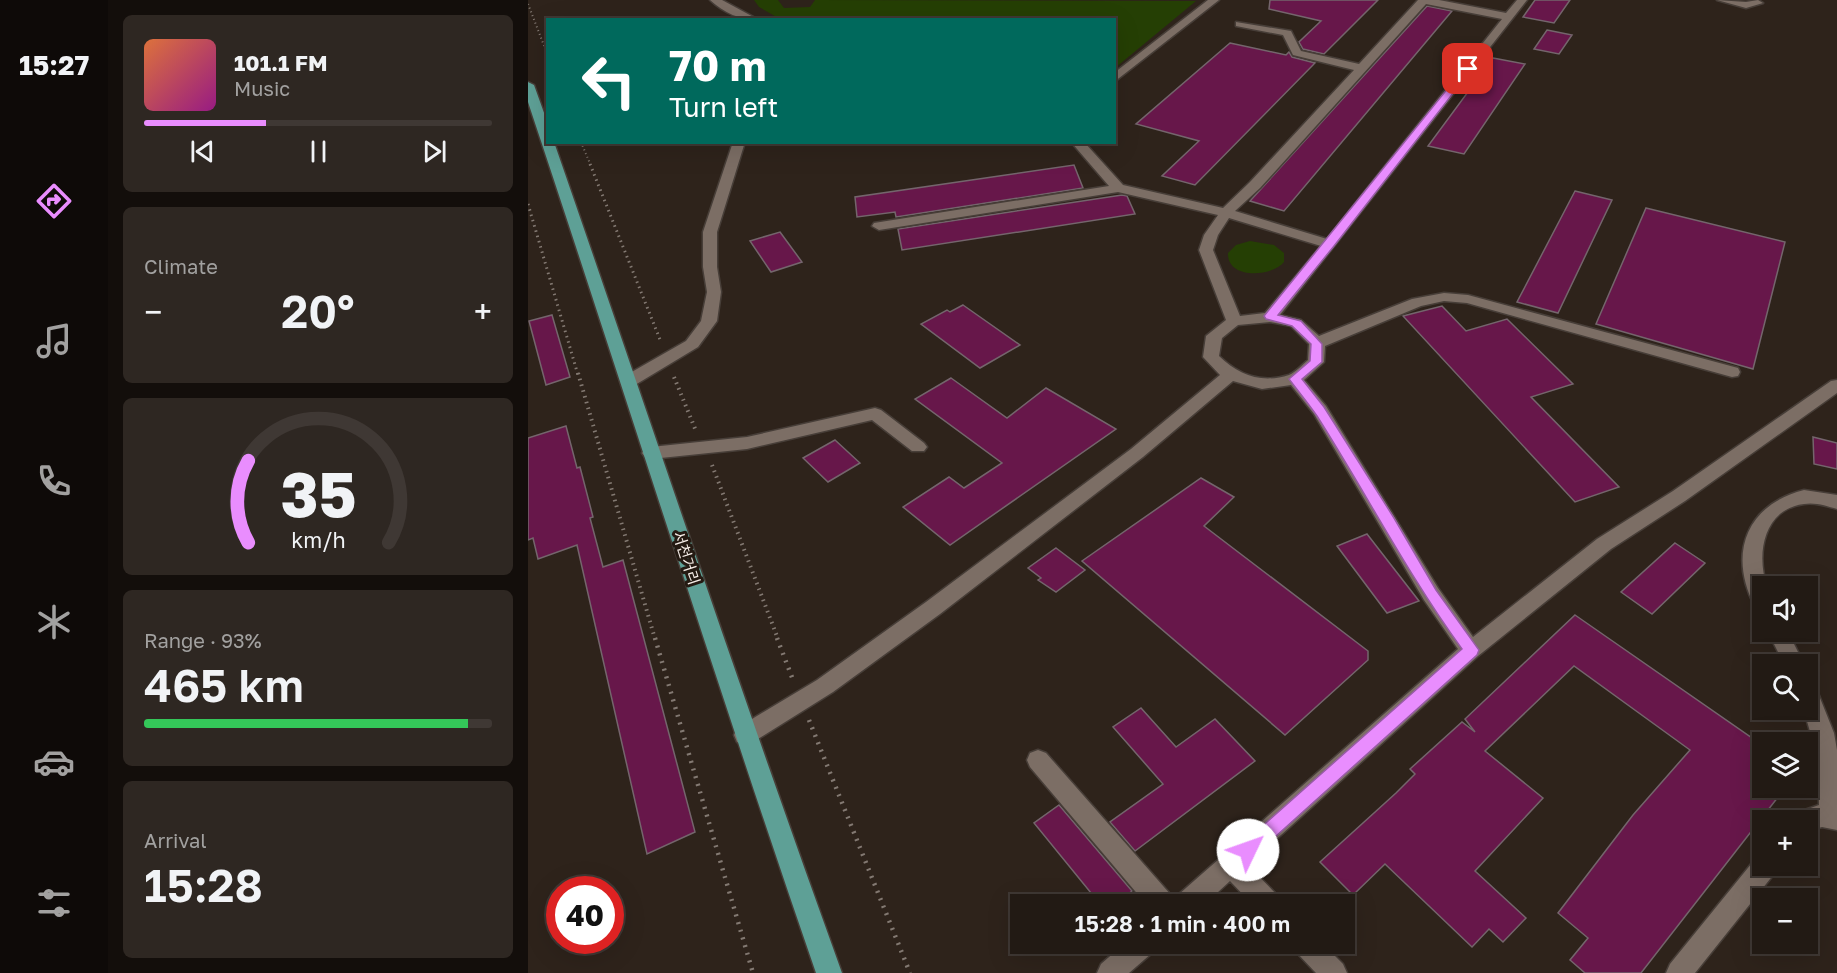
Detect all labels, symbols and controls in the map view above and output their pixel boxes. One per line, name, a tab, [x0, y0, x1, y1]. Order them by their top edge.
text: 70 m	[669, 40, 766, 90]
icon: left	[570, 42, 648, 120]
pin	[1442, 43, 1493, 94]
text: 15:27	[19, 49, 89, 81]
text: 101.1 FM	[234, 49, 328, 76]
icon: arrive	[1451, 52, 1484, 85]
text: Music	[234, 76, 290, 100]
text: Turn left	[669, 91, 778, 123]
icon: previous	[186, 135, 219, 168]
icon: pause	[302, 135, 335, 168]
icon: next	[418, 135, 451, 168]
icon: directions	[33, 180, 75, 222]
text: Climate	[144, 254, 218, 278]
text: 20°	[281, 284, 355, 338]
text: −	[144, 292, 162, 331]
text: +	[474, 292, 492, 331]
icon: music	[33, 320, 75, 362]
text: 35	[280, 457, 356, 532]
icon: phone	[33, 460, 75, 502]
text: km/h	[291, 528, 345, 554]
street label: 서천거리	[670, 529, 704, 587]
map controls	[1752, 576, 1818, 954]
button: sound	[1752, 576, 1818, 642]
icon: climate	[33, 601, 75, 643]
text: Range · 93%	[144, 628, 262, 652]
button: search	[1752, 654, 1818, 720]
text: 465 km	[144, 658, 304, 712]
button: layers	[1752, 732, 1818, 798]
icon: car	[33, 741, 75, 783]
button: +	[1752, 810, 1818, 876]
position arrow	[1216, 818, 1280, 882]
text: Arrival	[144, 828, 207, 852]
text: 15:28	[144, 858, 263, 912]
speed limit sign: 40	[546, 876, 624, 954]
icon: filters	[33, 882, 75, 924]
button: −	[1752, 888, 1818, 954]
text: 15:28 · 1 min · 400 m	[1075, 910, 1290, 937]

